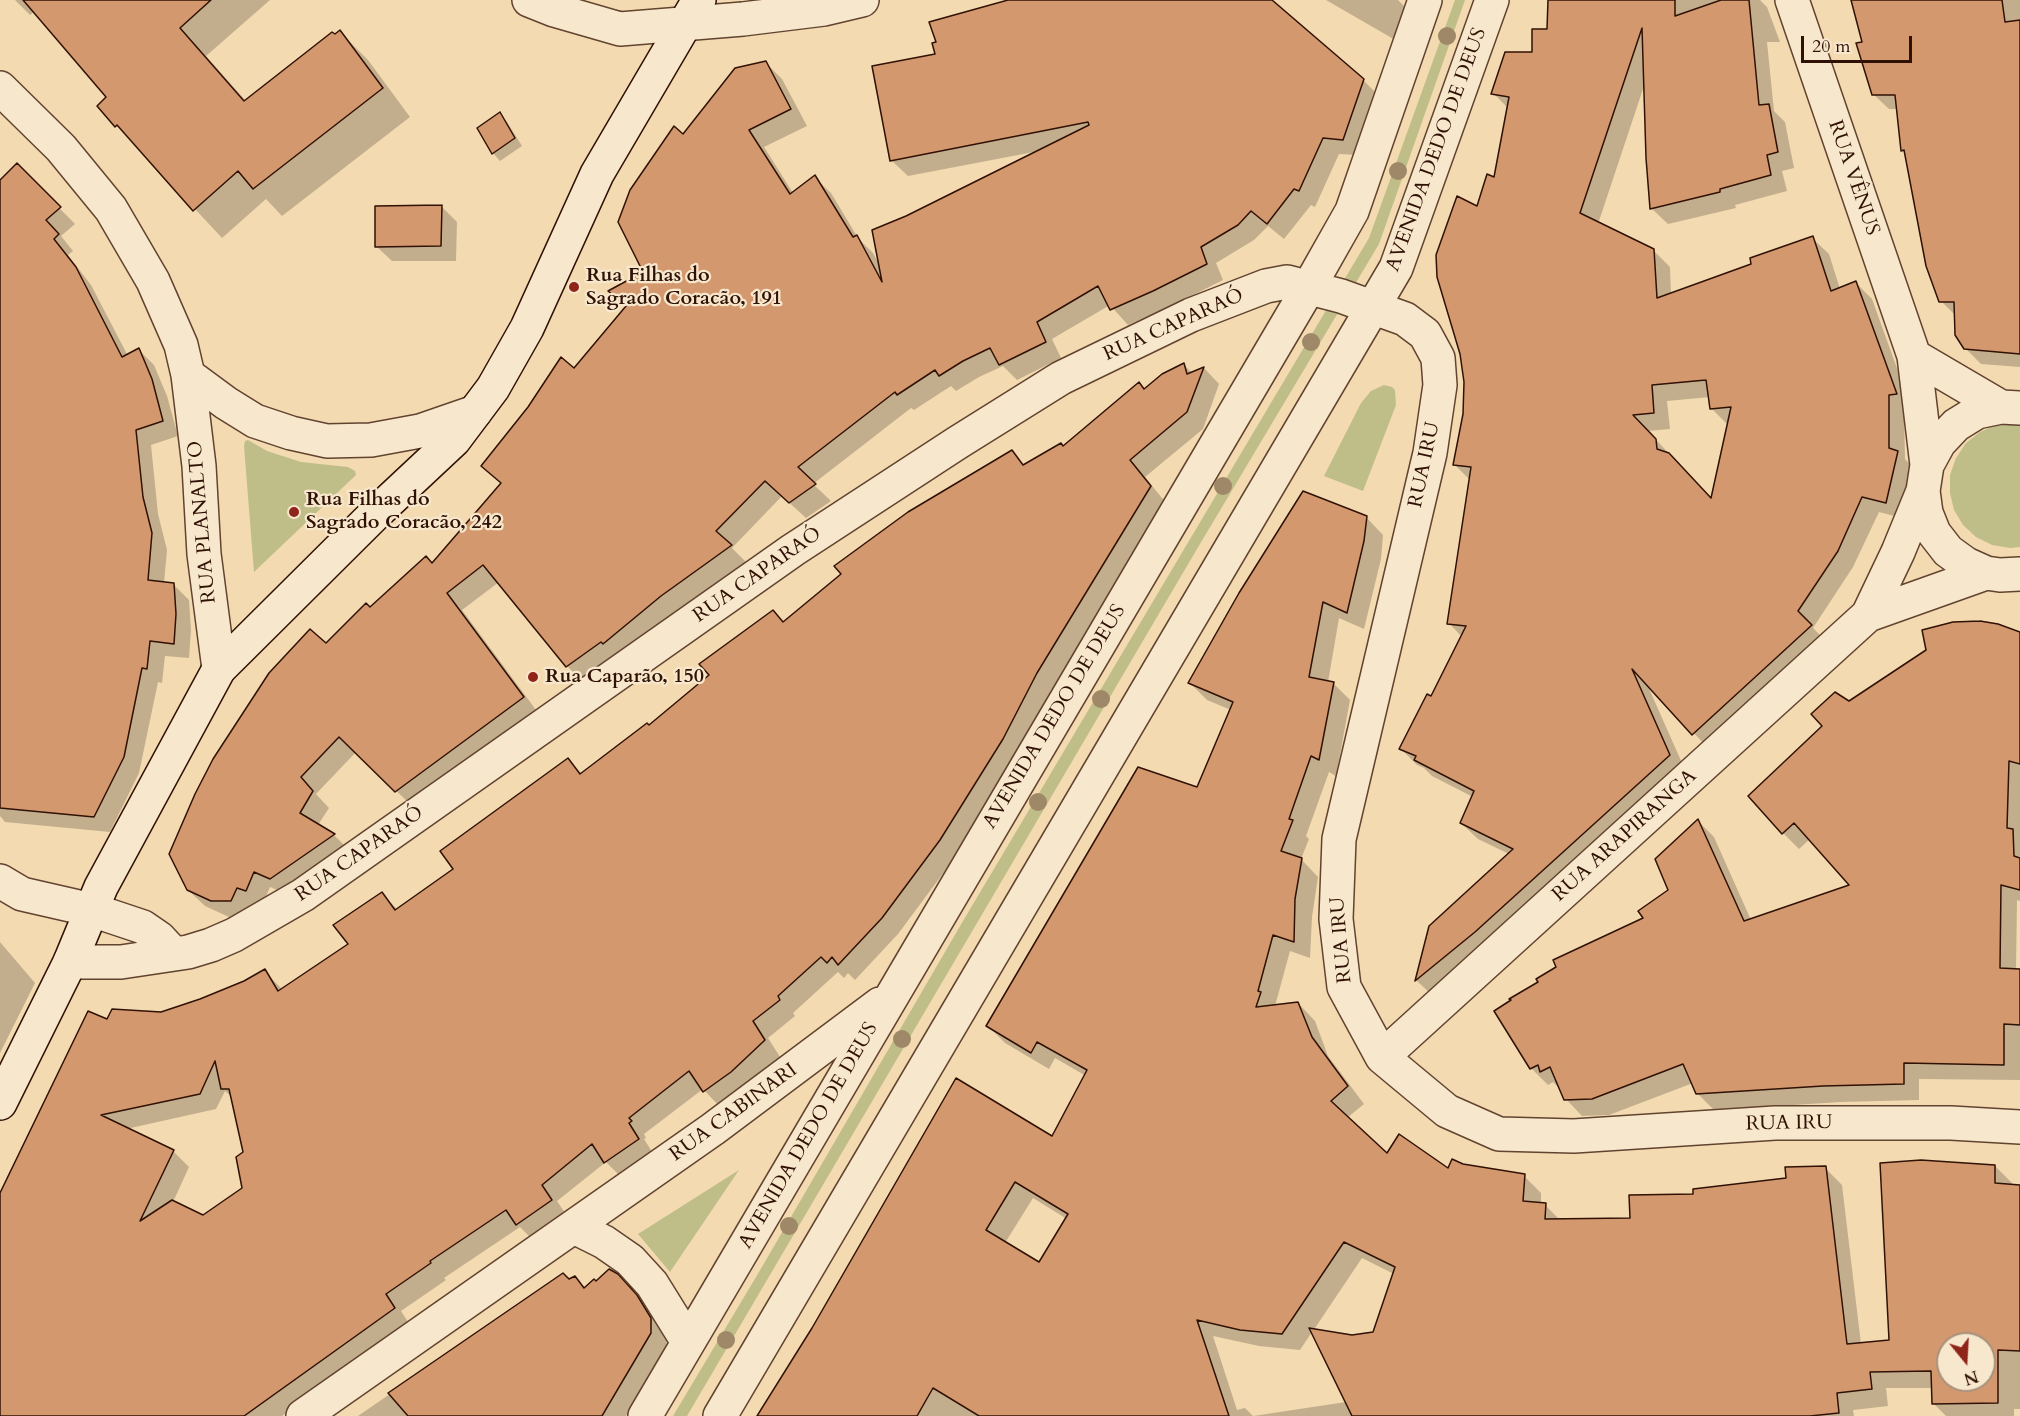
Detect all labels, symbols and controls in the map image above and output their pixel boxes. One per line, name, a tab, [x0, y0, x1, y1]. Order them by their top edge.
scale bar	[1804, 24, 1915, 62]
street label: AVENIDA DEDO DE DEUS	[1382, 25, 1492, 275]
text: 20 m	[1812, 34, 1851, 59]
street label: RUA VÊNUS	[1822, 117, 1884, 239]
place label: Rua Filhas do Sagrado Coracão, 191	[586, 264, 782, 311]
marker: Rua Filhas do Sagrado Coracão, 191	[567, 280, 581, 294]
street label: RUA CAPARAÓ	[1100, 285, 1246, 367]
street label: RUA IRU	[1404, 420, 1446, 510]
street label: RUA PLANALTO	[184, 440, 222, 604]
place label: Rua Filhas do Sagrado Coracão, 242	[306, 488, 502, 535]
marker: Rua Filhas do Sagrado Coracão, 242	[287, 505, 301, 519]
street label: RUA CAPARAÓ	[689, 523, 825, 629]
street label: AVENIDA DEDO DE DEUS	[978, 600, 1132, 834]
place label: Rua Caparão, 150	[545, 665, 704, 689]
marker: Rua Caparão, 150	[526, 670, 540, 684]
street label: RUA ARAPIRANGA	[1548, 765, 1702, 907]
street label: RUA CAPARAÓ	[291, 802, 427, 908]
street label: RUA IRU	[1326, 896, 1358, 984]
street label: AVENIDA DEDO DE DEUS	[734, 1019, 884, 1253]
street label: RUA CABINARI	[666, 1059, 802, 1167]
street label: RUA IRU	[1745, 1111, 1833, 1137]
north arrow	[1936, 1332, 1996, 1392]
text: N	[1961, 1365, 1981, 1390]

